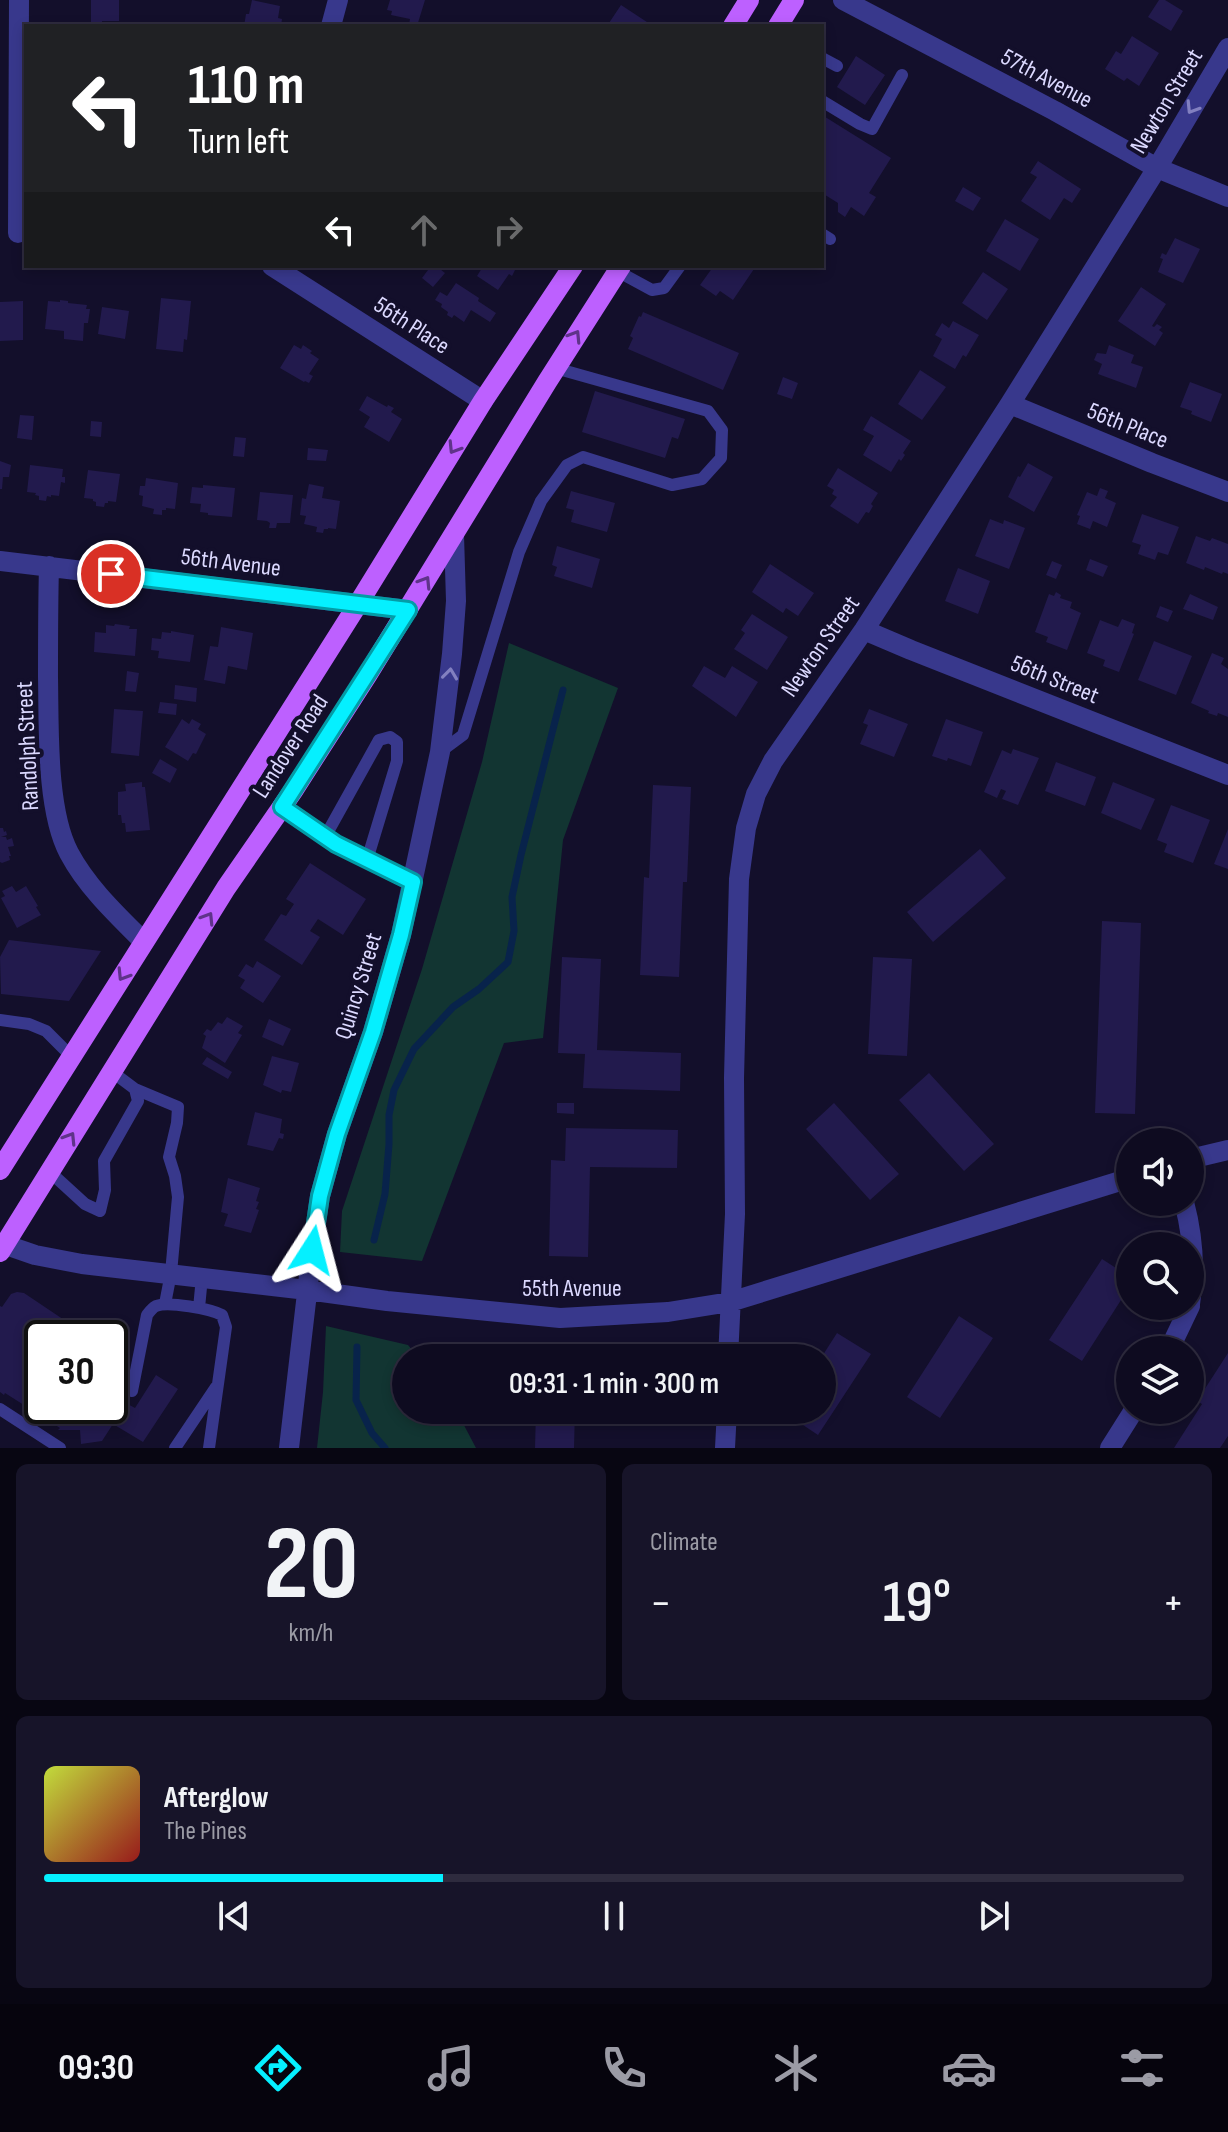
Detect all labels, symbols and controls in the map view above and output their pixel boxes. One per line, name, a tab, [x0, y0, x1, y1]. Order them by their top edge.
street label: 57th Avenue	[996, 42, 1097, 115]
street label: Newton Street	[1124, 44, 1209, 159]
text: 110 m	[188, 53, 304, 120]
icon: left	[56, 56, 160, 160]
one-way arrow	[1186, 99, 1201, 113]
text: Turn left	[188, 121, 289, 164]
icon: left	[318, 208, 362, 252]
icon: ahead	[402, 208, 446, 252]
icon: right	[486, 208, 530, 252]
street label: 56th Place	[368, 290, 455, 361]
one-way arrow	[566, 331, 581, 345]
street label: 56th Place	[1083, 396, 1172, 455]
one-way arrow	[449, 440, 464, 454]
pin	[77, 540, 145, 608]
street label: 56th Avenue	[179, 542, 282, 583]
icon: arrive	[89, 552, 133, 596]
one-way arrow	[416, 576, 431, 591]
street label: Newton Street	[775, 590, 866, 703]
street label: 56th Street	[1007, 649, 1103, 710]
one-way arrow	[441, 668, 458, 681]
street label: Randolph Street	[10, 681, 45, 811]
street label: Landover Road	[246, 689, 335, 803]
one-way arrow	[198, 912, 213, 926]
street label: Quincy Street	[329, 929, 388, 1043]
one-way arrow	[117, 966, 132, 981]
map controls	[1116, 1128, 1204, 1424]
button: sound	[1116, 1128, 1204, 1216]
one-way arrow	[60, 1132, 75, 1147]
position arrow	[270, 1208, 354, 1292]
button: search	[1116, 1232, 1204, 1320]
street label: 55th Avenue	[522, 1274, 622, 1303]
speed limit sign: 30	[24, 1320, 128, 1424]
button: layers	[1116, 1336, 1204, 1424]
text: 09:31 · 1 min · 300 m	[509, 1366, 719, 1402]
text: 20	[263, 1503, 359, 1628]
text: Climate	[650, 1527, 718, 1558]
text: 19°	[883, 1567, 951, 1639]
text: −	[650, 1577, 672, 1630]
text: +	[1162, 1577, 1184, 1630]
text: km/h	[289, 1618, 333, 1649]
text: Afterglow	[164, 1780, 269, 1816]
text: The Pines	[164, 1816, 247, 1847]
icon: previous	[212, 1894, 256, 1938]
icon: pause	[592, 1894, 636, 1938]
icon: next	[972, 1894, 1016, 1938]
icon: directions	[250, 2040, 306, 2096]
icon: music	[423, 2040, 479, 2096]
icon: phone	[596, 2040, 652, 2096]
icon: climate	[768, 2040, 824, 2096]
icon: car	[941, 2040, 997, 2096]
icon: filters	[1114, 2040, 1170, 2096]
text: 09:30	[58, 2047, 134, 2090]

